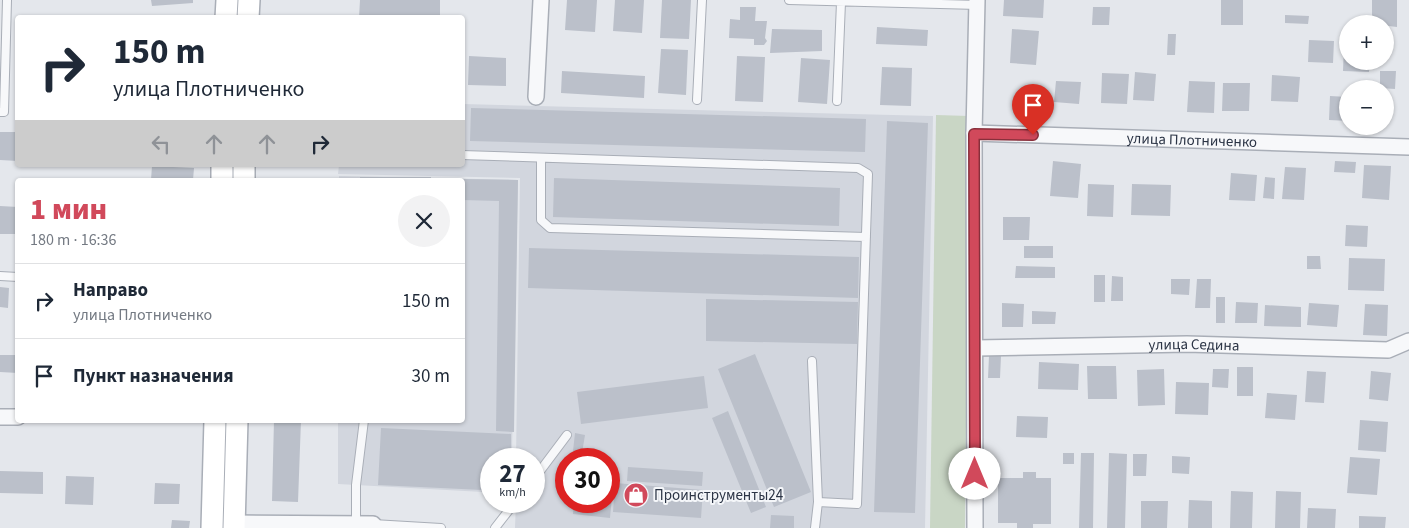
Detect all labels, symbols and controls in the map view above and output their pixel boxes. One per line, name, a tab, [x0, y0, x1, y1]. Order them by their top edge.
map controls	[1339, 15, 1394, 135]
button: +	[1339, 15, 1394, 70]
text: 150 m	[113, 27, 205, 77]
icon: right	[30, 35, 95, 100]
text: улица Плотниченко	[113, 73, 304, 105]
button: −	[1339, 80, 1394, 135]
pin	[1012, 84, 1054, 135]
icon: arrive	[1019, 91, 1047, 119]
street label: улица Плотниченко	[1126, 127, 1258, 153]
icon: left	[147, 130, 175, 158]
icon: ahead	[200, 130, 228, 158]
icon: ahead	[253, 130, 281, 158]
icon: right	[306, 130, 334, 158]
text: 1 мин	[30, 188, 107, 231]
button: close	[398, 195, 450, 247]
text: 180 m · 16:36	[30, 229, 117, 251]
text: Направо	[73, 277, 148, 304]
icon: right	[30, 287, 58, 315]
text: 150 m	[402, 288, 450, 315]
text: улица Плотниченко	[73, 304, 212, 326]
street label: улица Седина	[1148, 333, 1240, 356]
icon: arrive	[30, 362, 58, 390]
text: Пункт назначения	[73, 363, 234, 390]
text: 30 m	[412, 363, 450, 390]
position arrow	[948, 447, 1000, 499]
speed limit sign: 30	[555, 448, 620, 513]
text: 27	[499, 456, 526, 492]
shop icon: Проинструменты24	[623, 482, 649, 508]
text: km/h	[499, 484, 526, 501]
place label: Проинструменты24	[654, 485, 784, 506]

